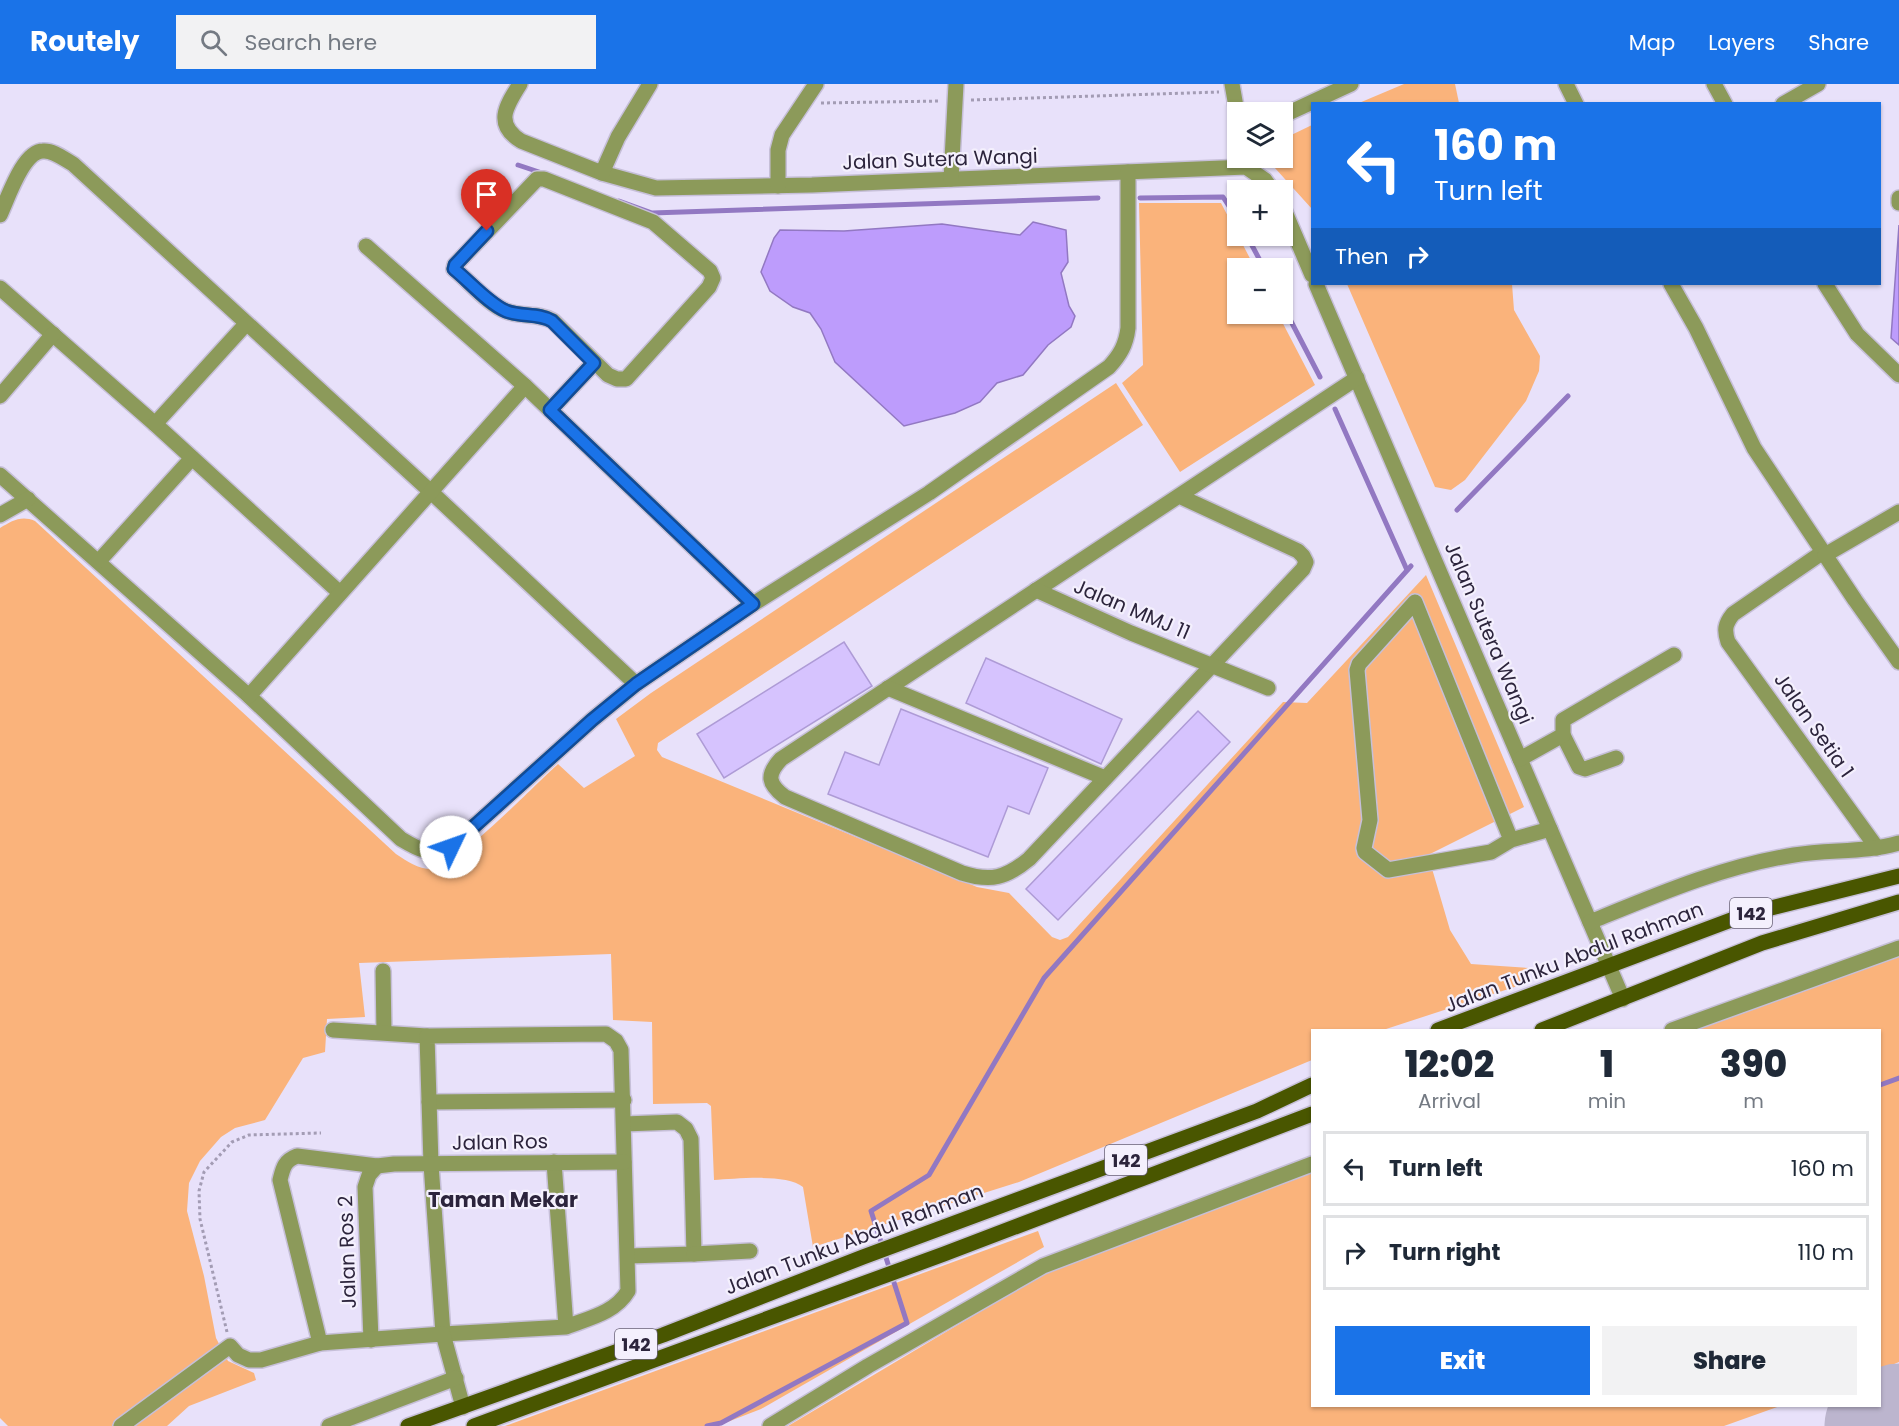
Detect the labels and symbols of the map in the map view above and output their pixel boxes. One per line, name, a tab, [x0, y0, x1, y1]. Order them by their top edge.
street label: Jalan Sutera Wangi	[842, 142, 1038, 176]
pin	[461, 169, 512, 231]
street label: Jalan Sutera Wangi	[1438, 538, 1540, 728]
street label: Jalan MMJ 11	[1070, 572, 1194, 646]
street label: Jalan Setia 1	[1767, 667, 1861, 783]
position arrow	[419, 815, 483, 879]
street label: Jalan Tunku Abdul Rahman	[1441, 895, 1707, 1019]
road number: 142	[1730, 898, 1772, 928]
street label: Jalan Ros	[452, 1127, 548, 1157]
road number: 142	[1105, 1145, 1147, 1175]
street label: Jalan Tunku Abdul Rahman	[721, 1177, 987, 1301]
district label: Taman Mekar	[428, 1185, 578, 1214]
street label: Jalan Ros 2	[331, 1195, 363, 1309]
road number: 142	[615, 1329, 657, 1359]

